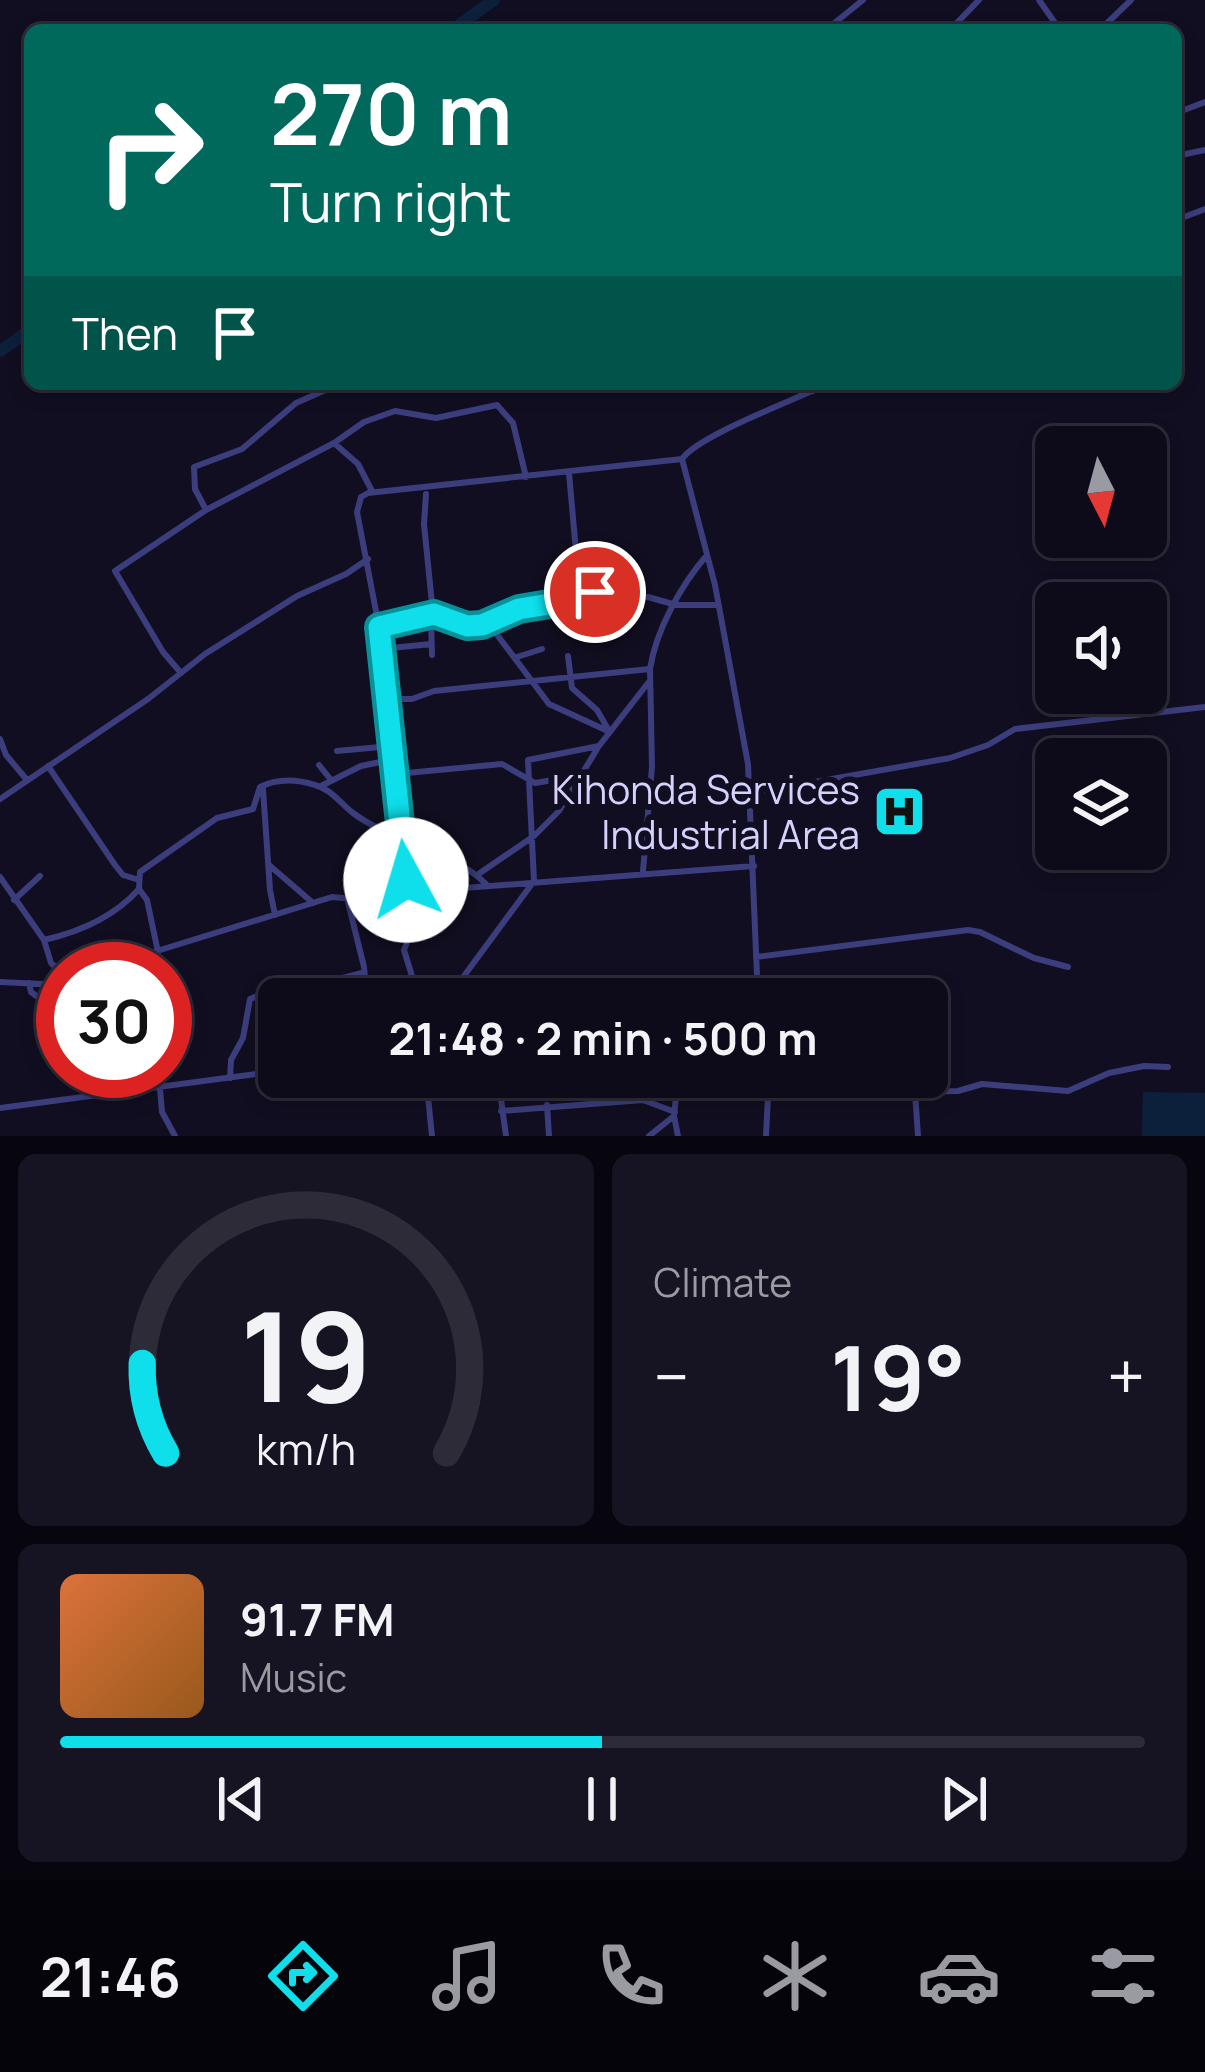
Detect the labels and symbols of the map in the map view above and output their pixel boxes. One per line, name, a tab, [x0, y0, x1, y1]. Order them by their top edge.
north arrow	[1035, 426, 1167, 558]
pin	[544, 541, 646, 643]
place label: Kihonda Services Industrial Area	[552, 762, 860, 861]
hospital icon: Kihonda Services Industrial Area	[871, 783, 927, 839]
position arrow	[343, 817, 469, 943]
speed limit sign: 30	[36, 942, 192, 1098]

